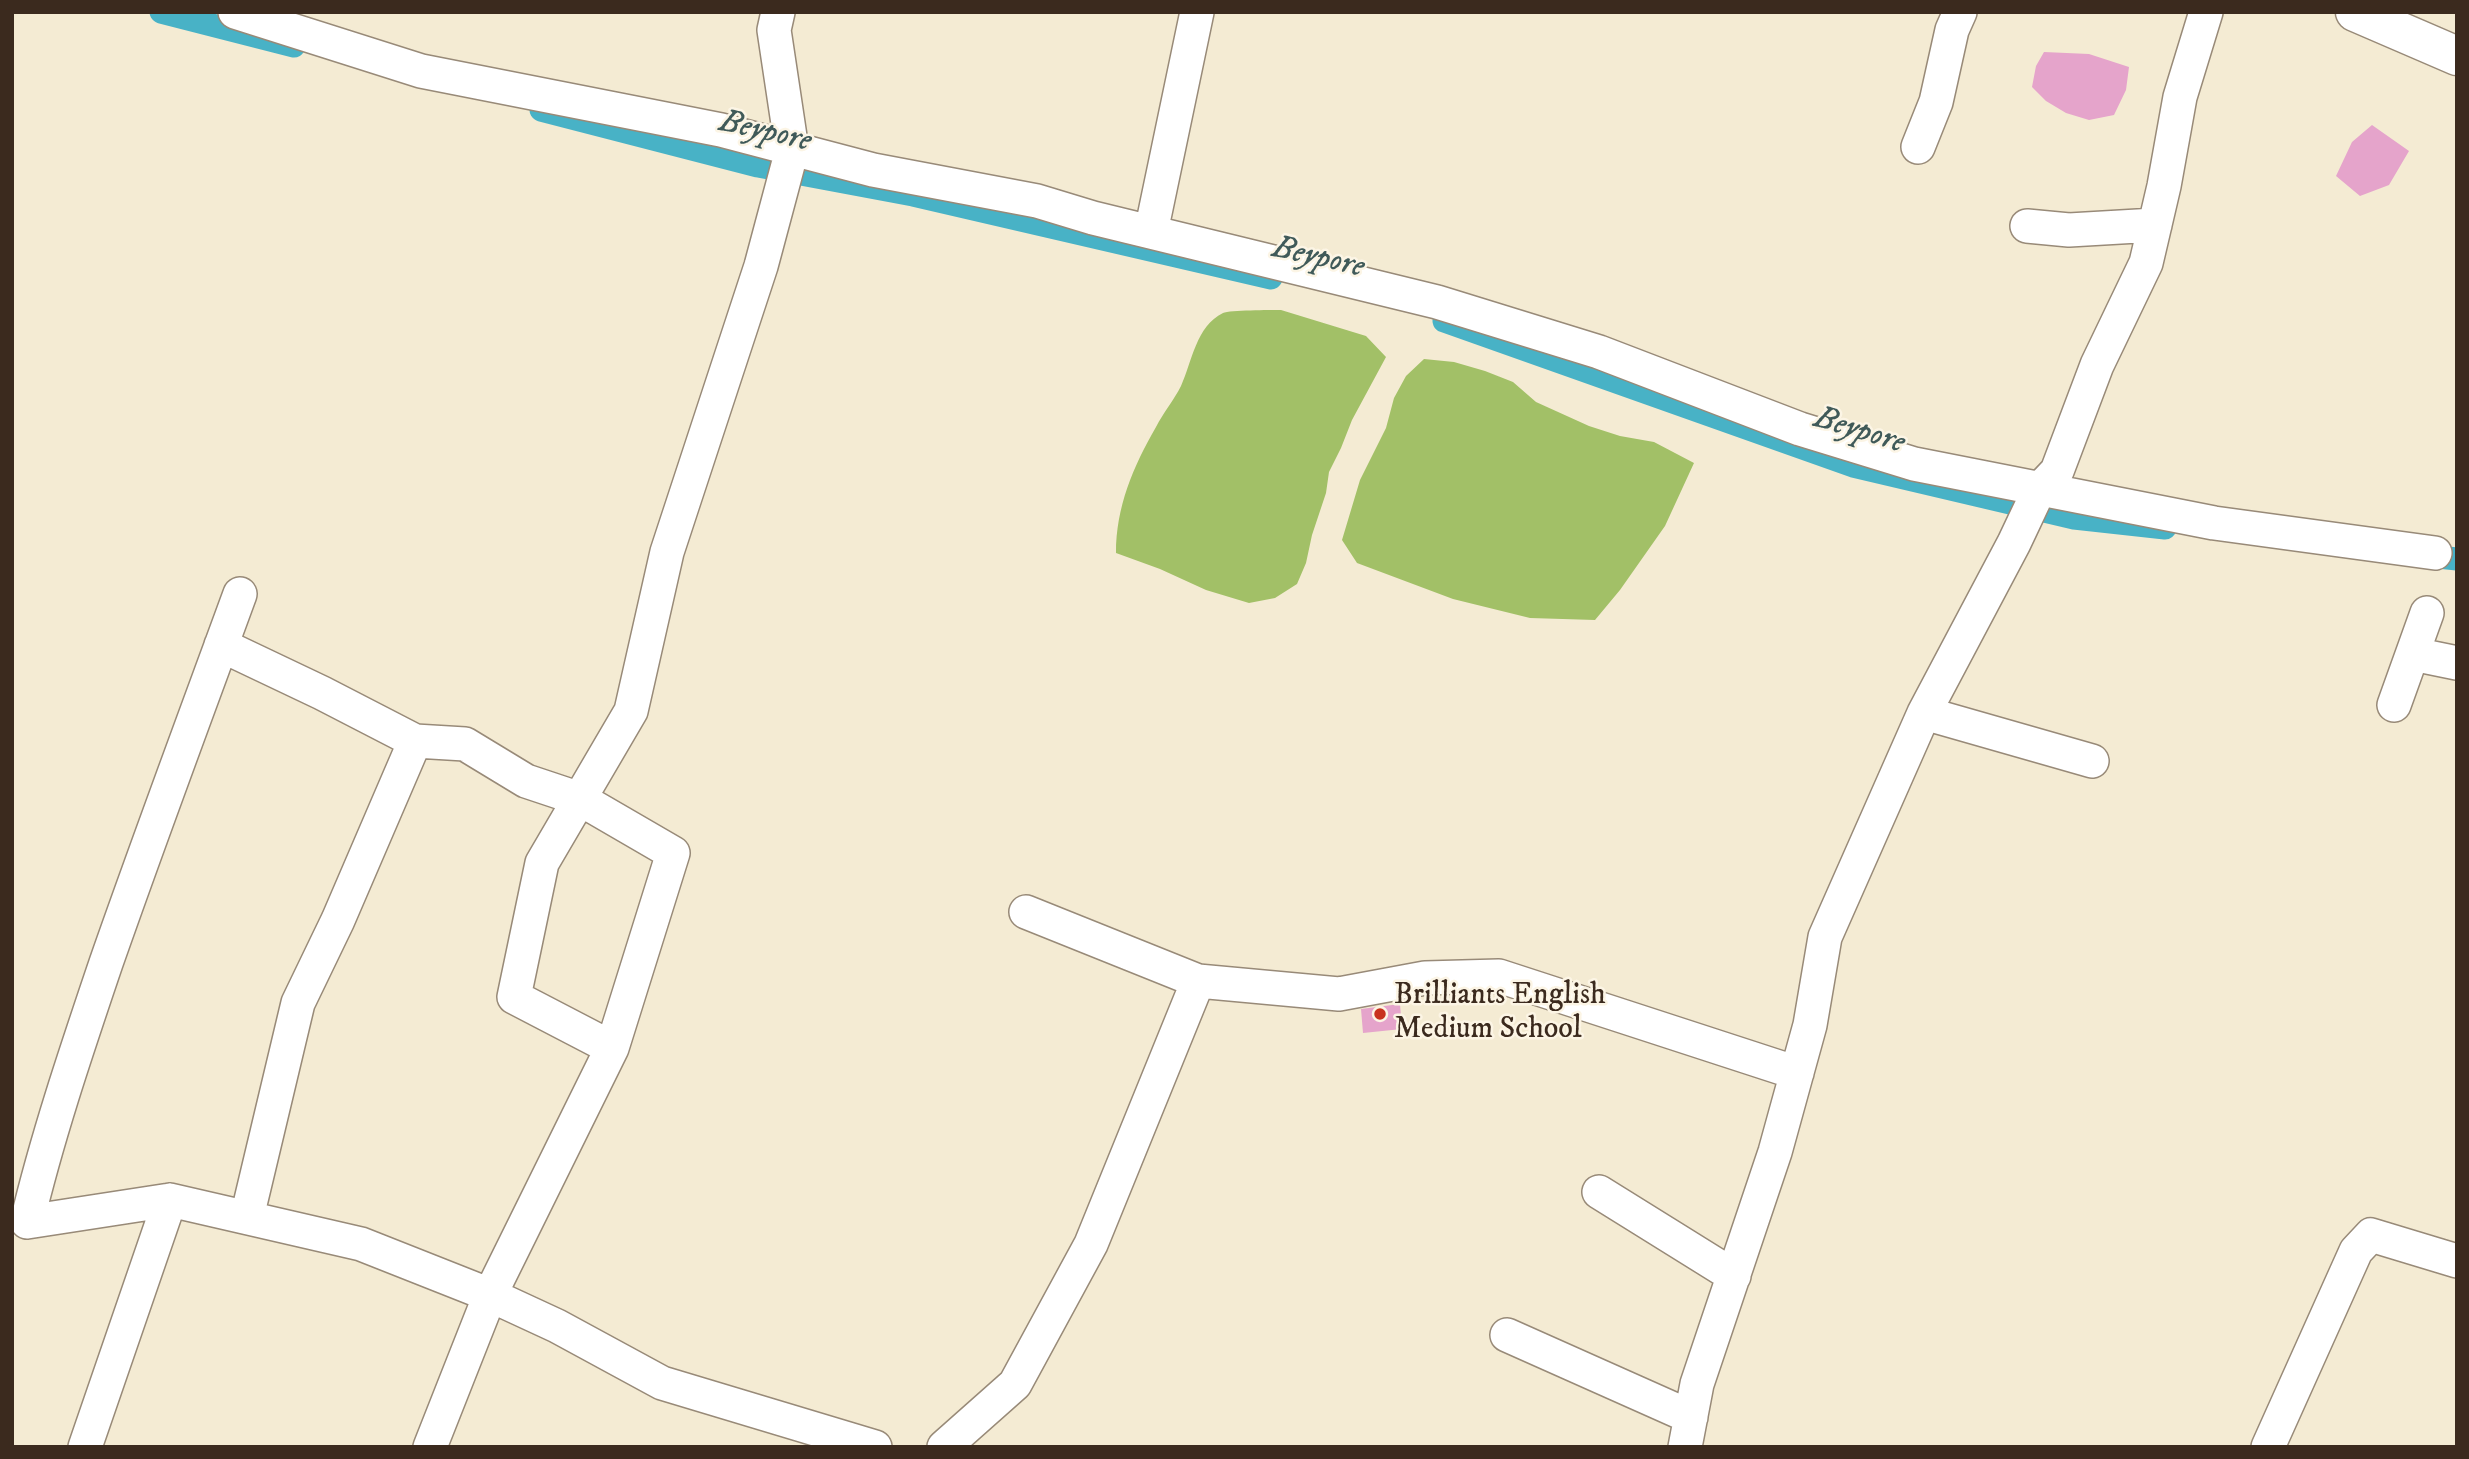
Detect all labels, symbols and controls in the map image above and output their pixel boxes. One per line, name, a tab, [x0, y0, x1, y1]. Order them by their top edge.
water label: Beypore	[715, 104, 815, 162]
water label: Beypore	[1268, 230, 1368, 288]
water label: Beypore	[1809, 400, 1909, 464]
place label: Brilliants English Medium School	[1394, 979, 1606, 1050]
marker: Brilliants English Medium School	[1372, 1006, 1388, 1022]

